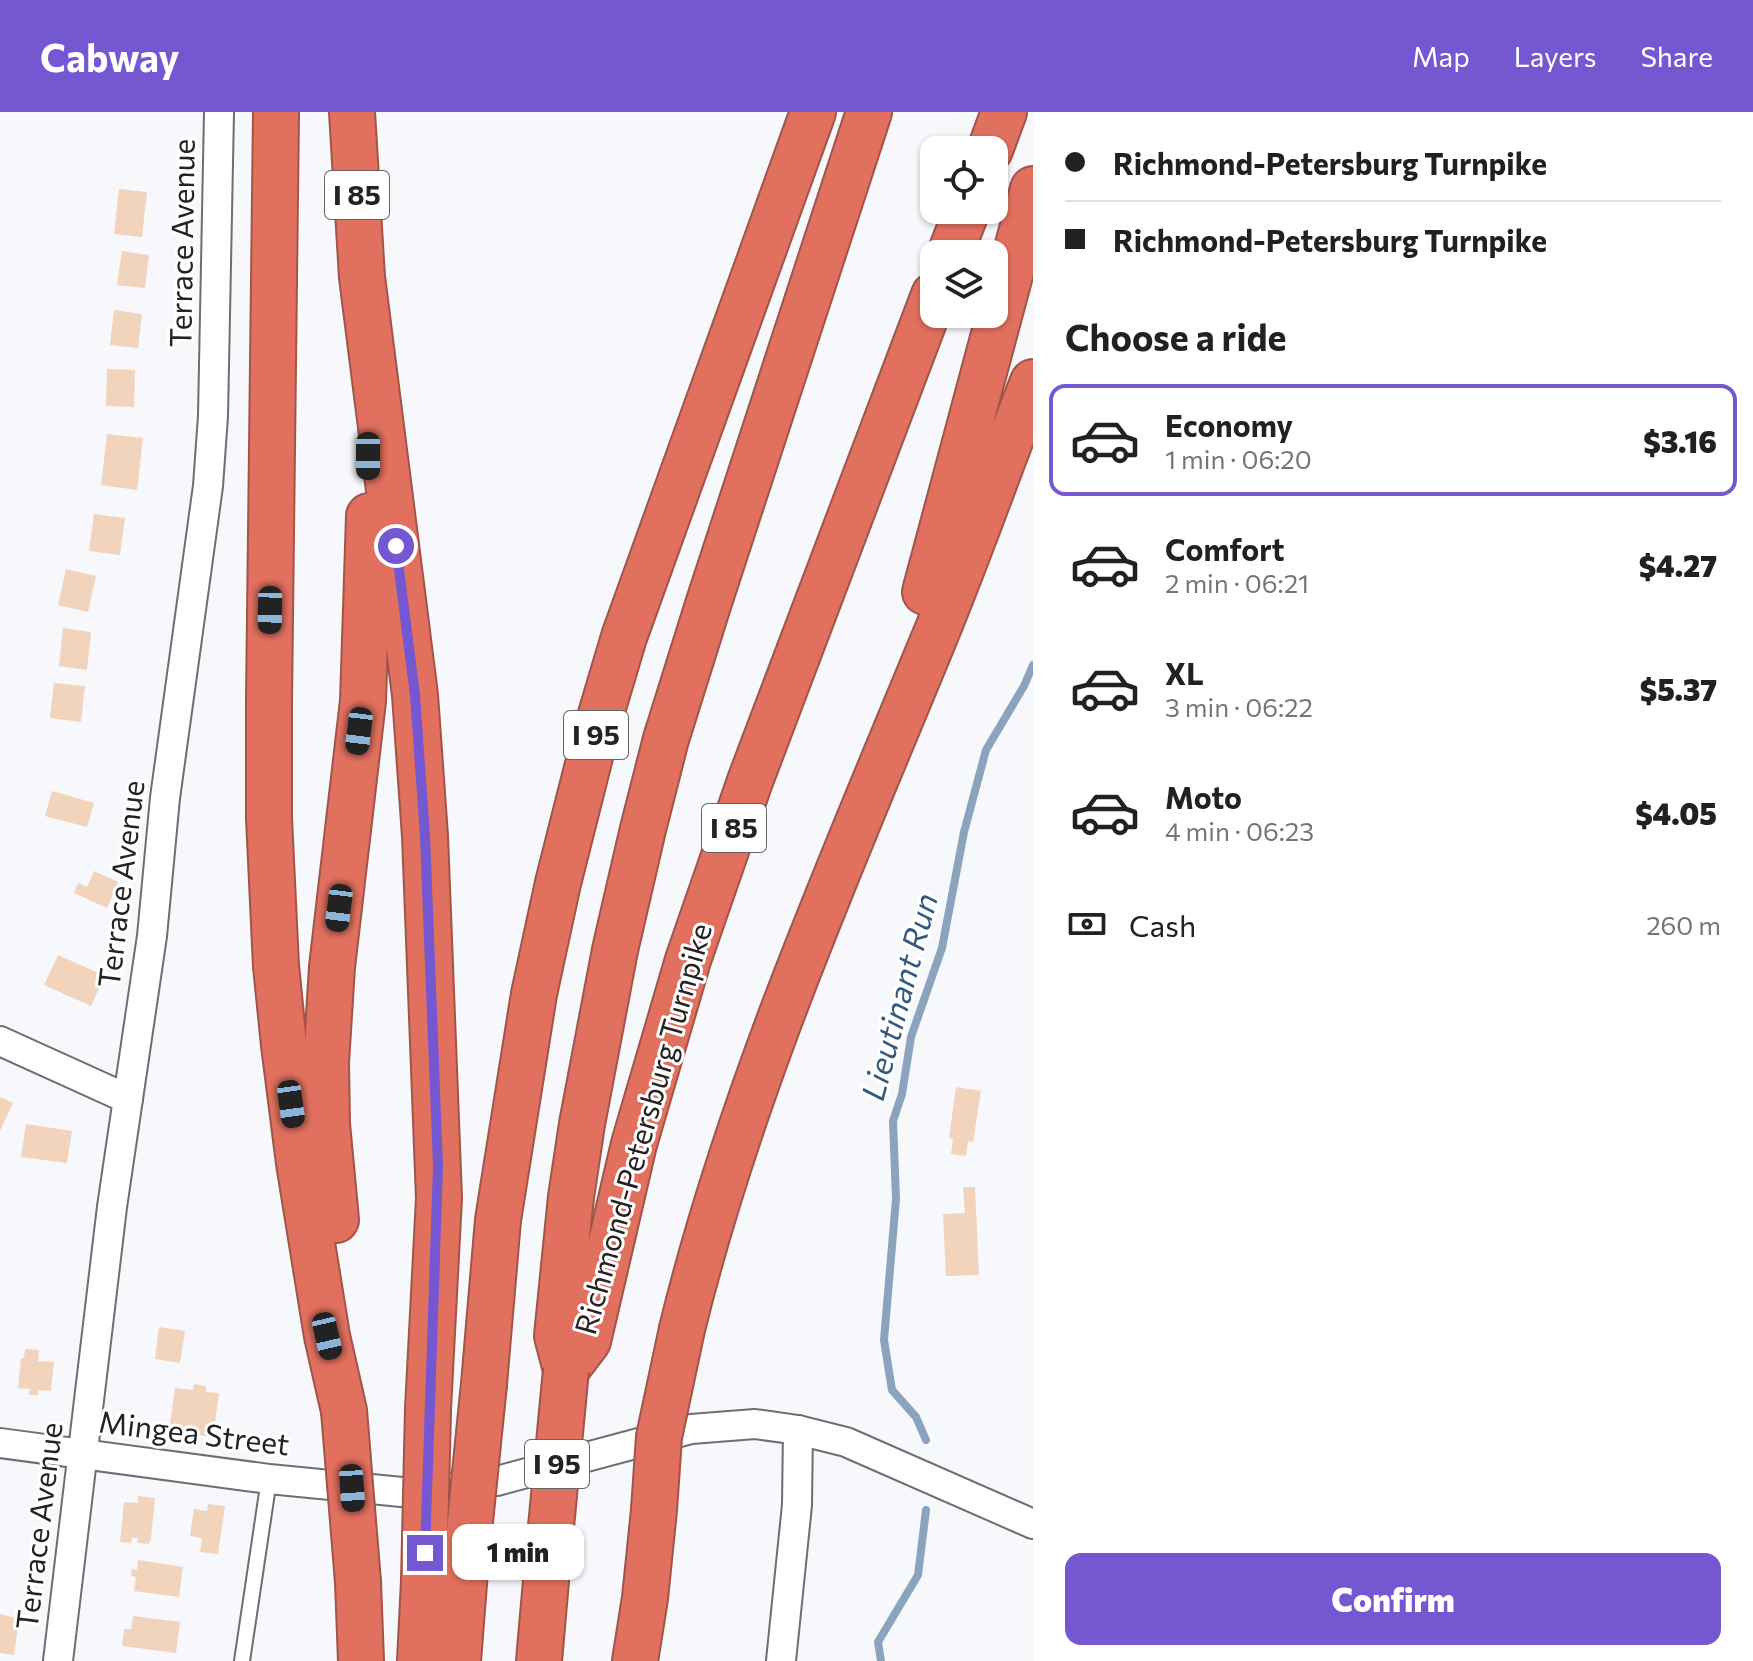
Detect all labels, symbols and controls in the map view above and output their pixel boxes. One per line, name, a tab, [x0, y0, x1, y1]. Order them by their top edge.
text: Cabway	[40, 33, 179, 80]
text: Map	[1412, 39, 1470, 73]
text: Layers	[1514, 39, 1596, 73]
text: Share	[1640, 39, 1713, 73]
map controls	[920, 136, 1008, 328]
button: locate	[920, 136, 1008, 224]
street label: Terrace Avenue	[160, 138, 201, 348]
text: Richmond-Petersburg Turnpike	[1113, 144, 1547, 181]
road number: I 85	[325, 171, 389, 219]
text: Richmond-Petersburg Turnpike	[1113, 221, 1547, 258]
button: layers	[920, 240, 1008, 328]
text: Choose a ride	[1065, 314, 1286, 358]
icon: car	[1069, 404, 1141, 476]
text: Economy	[1165, 406, 1293, 443]
text: $3.16	[1643, 422, 1717, 459]
car	[356, 432, 380, 480]
text: 1 min · 06:20	[1165, 443, 1312, 474]
route start	[378, 528, 414, 564]
icon: car	[1069, 528, 1141, 600]
text: Comfort	[1165, 530, 1284, 567]
text: $4.27	[1639, 546, 1717, 583]
text: 2 min · 06:21	[1165, 567, 1309, 598]
car	[258, 586, 282, 634]
icon: car	[1069, 652, 1141, 724]
text: XL	[1165, 654, 1204, 691]
text: $5.37	[1640, 670, 1717, 707]
text: 3 min · 06:22	[1165, 691, 1313, 722]
car	[344, 706, 374, 756]
road number: I 95	[564, 711, 628, 759]
icon: car	[1069, 776, 1141, 848]
street label: Terrace Avenue	[88, 778, 151, 989]
text: Moto	[1165, 778, 1242, 815]
text: $4.05	[1635, 794, 1717, 831]
road number: I 85	[702, 804, 766, 852]
text: 4 min · 06:23	[1165, 815, 1314, 846]
car	[324, 883, 354, 933]
water label: Lieutinant Run	[851, 889, 945, 1104]
icon: cash	[1065, 902, 1109, 946]
text: Cash	[1129, 906, 1196, 943]
text: 260 m	[1646, 909, 1721, 940]
street label: Richmond-Petersburg Turnpike	[565, 918, 718, 1338]
car	[276, 1079, 306, 1129]
car	[310, 1310, 344, 1362]
street label: Mingea Street	[97, 1401, 292, 1462]
street label: Terrace Avenue	[6, 1420, 69, 1631]
road number: I 95	[525, 1440, 589, 1488]
car	[338, 1463, 366, 1513]
callout: 1 min	[453, 1525, 585, 1581]
route end	[407, 1535, 443, 1571]
text: 1 min	[487, 1536, 549, 1567]
button: Confirm	[1065, 1553, 1721, 1645]

